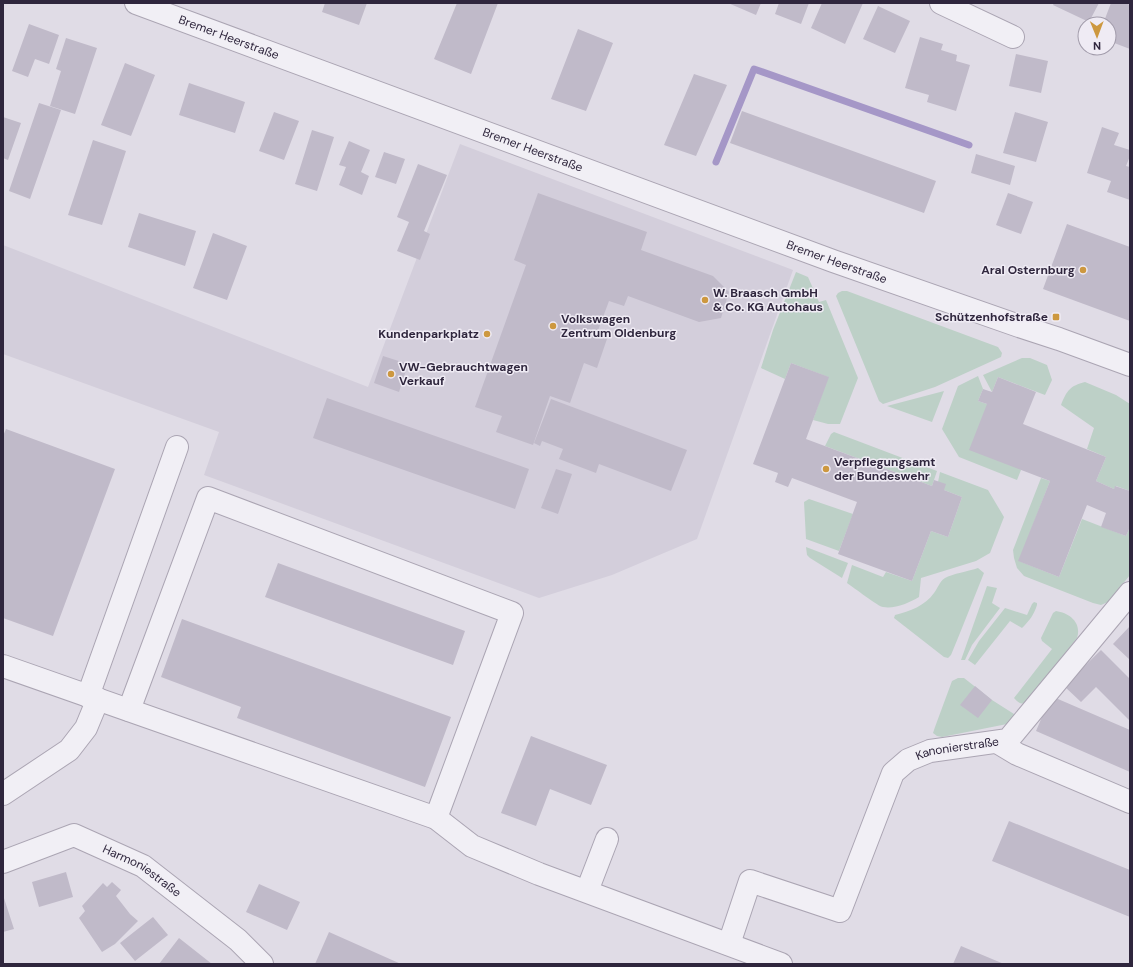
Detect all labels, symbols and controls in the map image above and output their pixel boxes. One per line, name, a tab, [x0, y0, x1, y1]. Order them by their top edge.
street label: Bremer Heerstraße	[176, 11, 281, 63]
north arrow	[1077, 16, 1117, 56]
text: N	[1093, 39, 1101, 53]
street label: Bremer Heerstraße	[480, 124, 585, 176]
street label: Bremer Heerstraße	[784, 236, 889, 287]
place label: Aral Osternburg	[981, 262, 1075, 278]
marker: Aral Osternburg	[1078, 265, 1088, 275]
place label: W. Braasch GmbH & Co. KG Autohaus	[713, 285, 823, 315]
marker: W. Braasch GmbH & Co. KG Autohaus	[700, 295, 710, 305]
place label: Schützenhofstraße	[935, 309, 1048, 325]
place label: Volkswagen Zentrum Oldenburg	[561, 311, 676, 341]
marker: Schützenhofstraße	[1051, 312, 1061, 322]
marker: Volkswagen Zentrum Oldenburg	[548, 321, 558, 331]
place label: Kundenparkplatz	[378, 326, 479, 342]
marker: Kundenparkplatz	[482, 329, 492, 339]
place label: VW-Gebrauchtwagen Verkauf	[399, 359, 528, 389]
marker: VW-Gebrauchtwagen Verkauf	[386, 369, 396, 379]
place label: Verpflegungsamt der Bundeswehr	[834, 454, 935, 484]
marker: Verpflegungsamt der Bundeswehr	[821, 464, 831, 474]
street label: Kanonierstraße	[913, 733, 1000, 764]
street label: Harmoniestraße	[100, 841, 185, 901]

